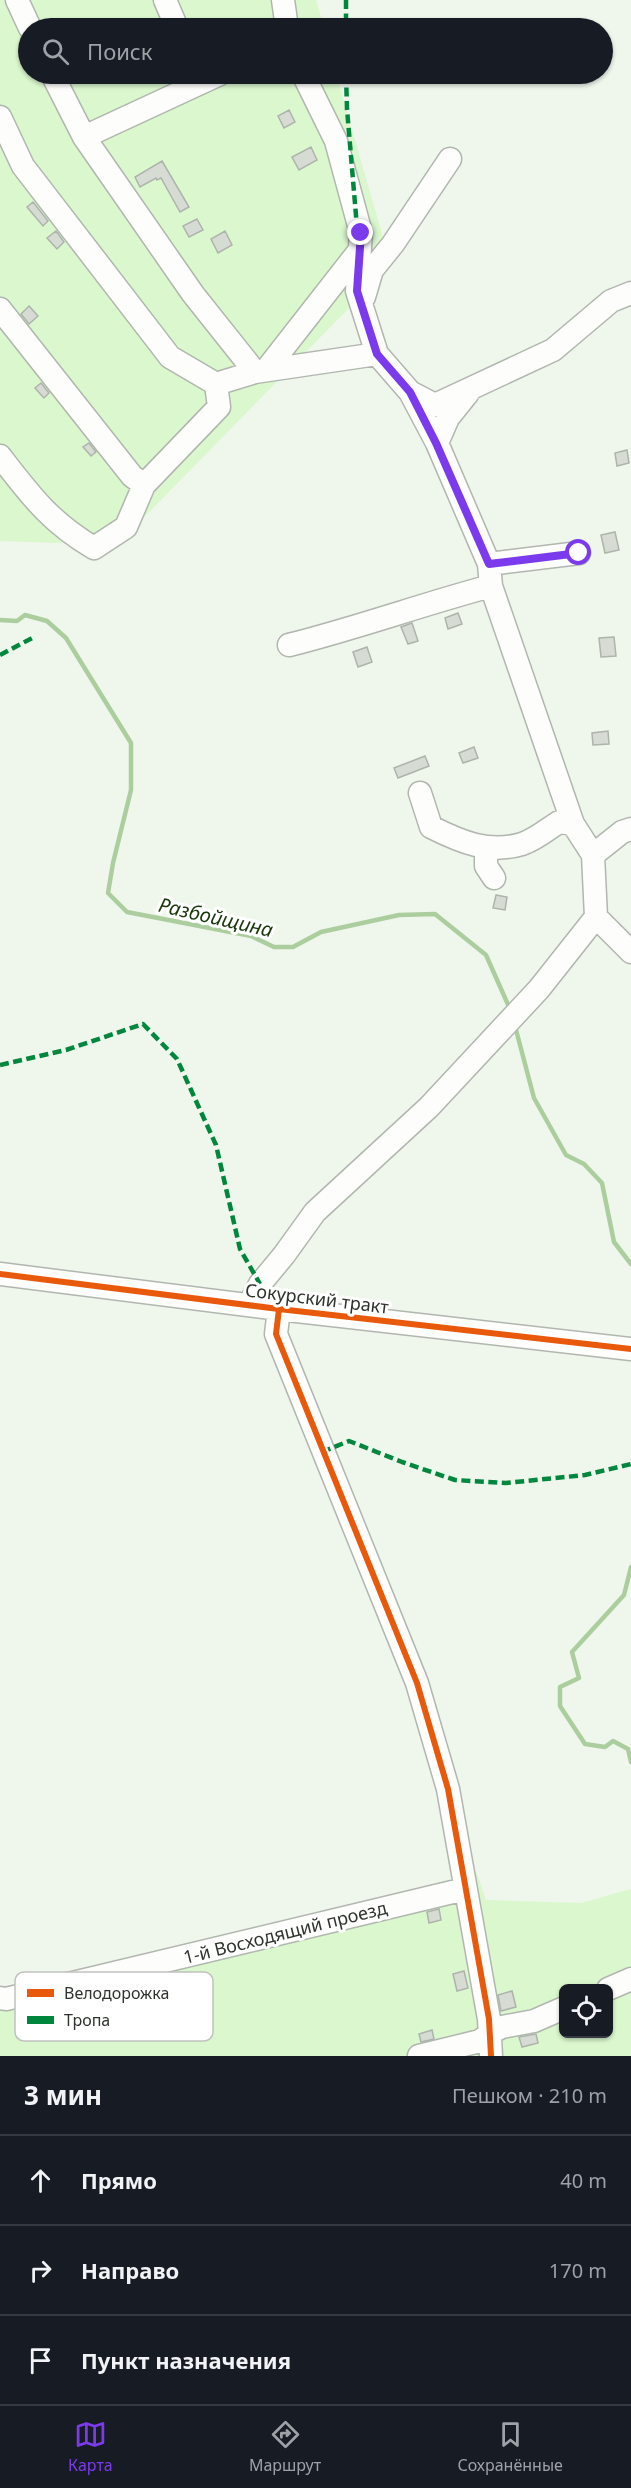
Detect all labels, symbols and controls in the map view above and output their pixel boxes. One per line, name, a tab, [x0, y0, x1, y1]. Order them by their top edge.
search box	[18, 18, 613, 84]
icon: search	[39, 35, 72, 68]
text: Поиск	[87, 36, 152, 66]
route end	[347, 219, 373, 245]
route start	[565, 539, 591, 565]
water label: Разбойщина	[156, 891, 276, 943]
street label: Сокурский тракт	[244, 1277, 391, 1319]
street label: 1-й Восходящий проезд	[181, 1895, 389, 1969]
legend	[15, 1972, 213, 2041]
text: Велодорожка	[64, 1982, 169, 2004]
map controls	[559, 1984, 613, 2038]
button: locate	[559, 1984, 613, 2038]
text: Тропа	[64, 2009, 110, 2031]
text: 3 мин	[24, 2077, 102, 2113]
text: Пешком · 210 m	[452, 2082, 607, 2109]
icon: ahead	[24, 2164, 57, 2197]
text: Прямо	[81, 2165, 157, 2195]
text: 40 m	[560, 2167, 607, 2194]
icon: right	[24, 2254, 57, 2287]
text: Направо	[81, 2255, 179, 2285]
text: 170 m	[549, 2257, 607, 2284]
icon: arrive	[24, 2344, 57, 2377]
text: Пункт назначения	[81, 2345, 291, 2375]
tab: Карта	[68, 2418, 113, 2476]
tab: Маршрут	[249, 2418, 321, 2476]
tab: Сохранённые	[457, 2418, 563, 2476]

